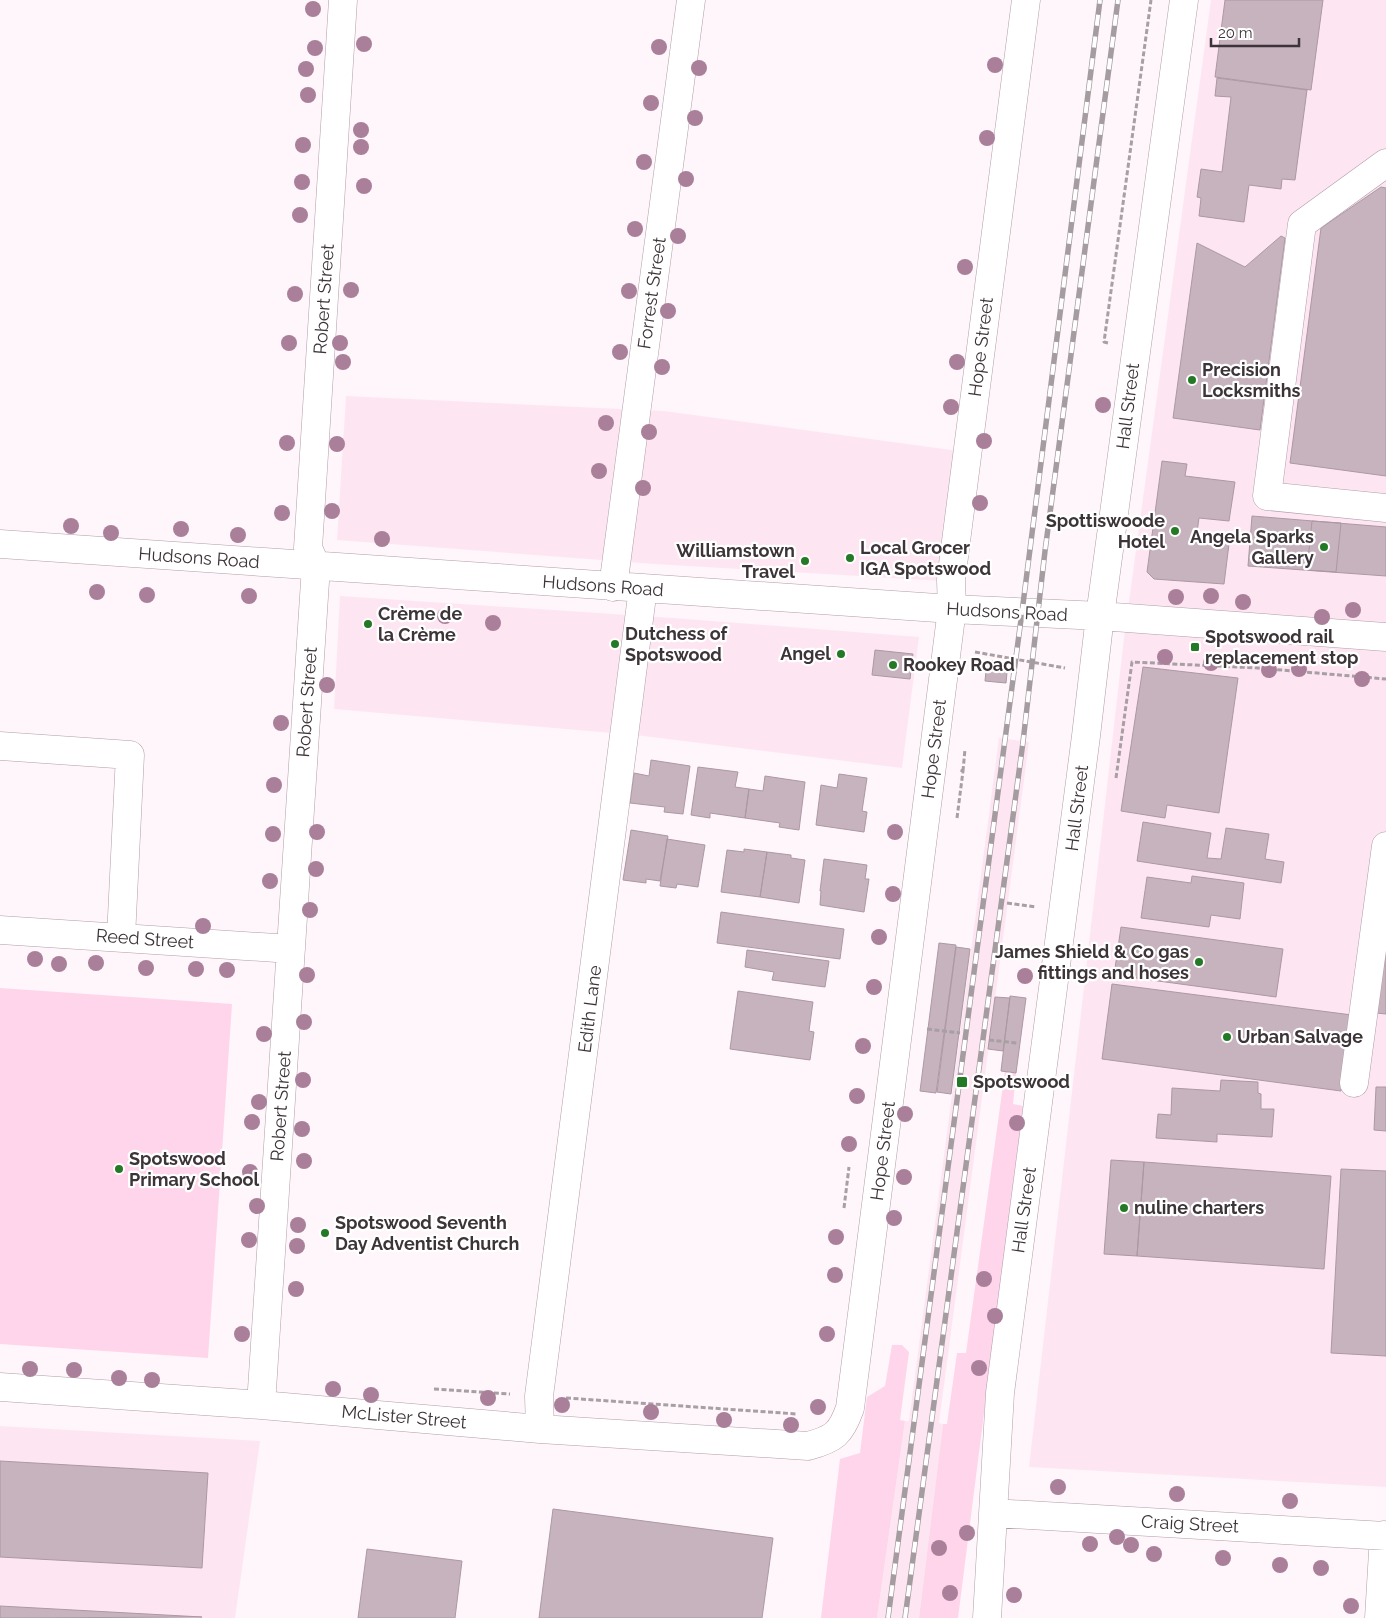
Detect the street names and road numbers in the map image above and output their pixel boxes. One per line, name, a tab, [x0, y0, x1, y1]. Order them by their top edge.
street label: Forrest Street	[633, 236, 670, 350]
street label: Robert Street	[309, 243, 338, 355]
street label: Hope Street	[964, 296, 997, 398]
street label: Hall Street	[1112, 362, 1143, 450]
street label: Hudsons Road	[138, 543, 260, 572]
street label: Hudsons Road	[542, 571, 664, 600]
street label: Hudsons Road	[946, 598, 1068, 625]
street label: Robert Street	[292, 646, 321, 758]
street label: Hope Street	[917, 698, 950, 800]
street label: Hall Street	[1061, 764, 1092, 852]
street label: Reed Street	[95, 925, 195, 952]
street label: Edith Lane	[574, 963, 605, 1054]
street label: Robert Street	[266, 1050, 295, 1162]
street label: Hope Street	[866, 1100, 899, 1202]
street label: Hall Street	[1007, 1166, 1040, 1254]
street label: McLister Street	[341, 1401, 467, 1432]
street label: Craig Street	[1141, 1510, 1240, 1537]

